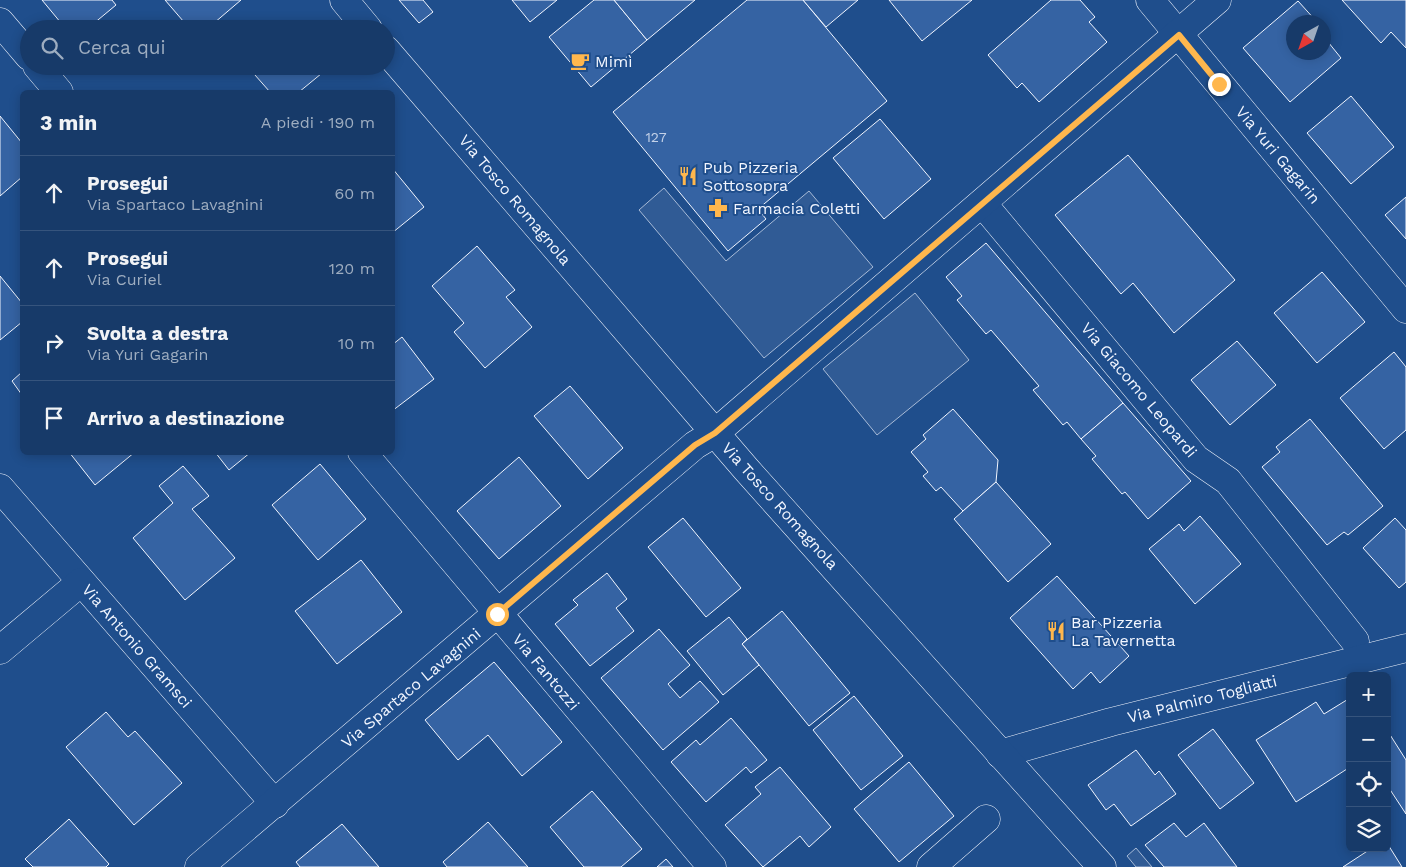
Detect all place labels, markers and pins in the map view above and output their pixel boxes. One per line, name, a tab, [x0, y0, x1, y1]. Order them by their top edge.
cafe icon: Mimì	[569, 50, 591, 72]
place label: Mimì	[595, 52, 632, 71]
place label: Pub Pizzeria Sottosopra	[703, 158, 798, 195]
restaurant icon: Pub Pizzeria Sottosopra	[677, 165, 699, 187]
pharmacy icon: Farmacia Coletti	[707, 197, 729, 219]
place label: Farmacia Coletti	[733, 199, 860, 218]
place label: Bar Pizzeria La Tavernetta	[1071, 613, 1176, 650]
restaurant icon: Bar Pizzeria La Tavernetta	[1045, 620, 1067, 642]

